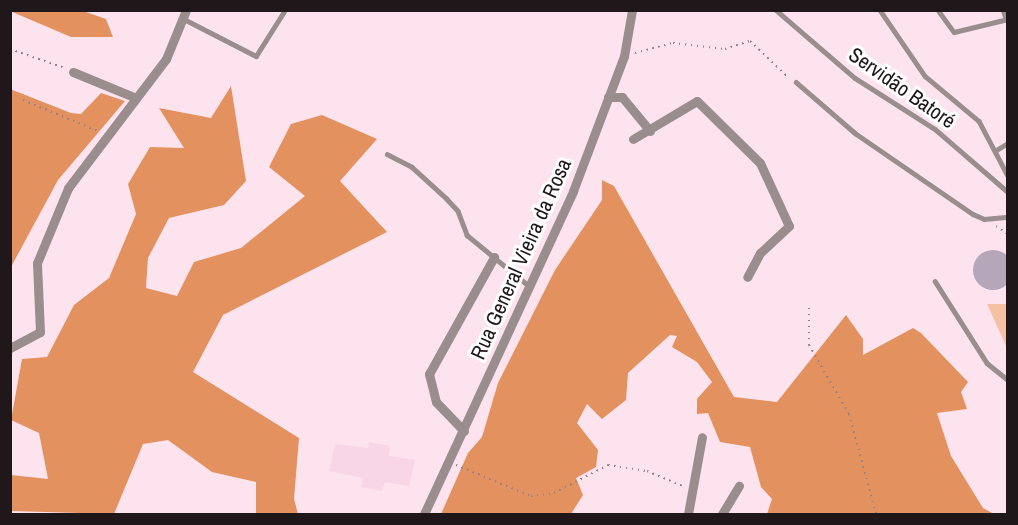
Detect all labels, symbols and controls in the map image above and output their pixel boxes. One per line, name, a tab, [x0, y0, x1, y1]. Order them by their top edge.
street label: Servidão Batoré	[844, 42, 960, 134]
street label: Rua General Vieira da Rosa	[465, 155, 577, 363]

